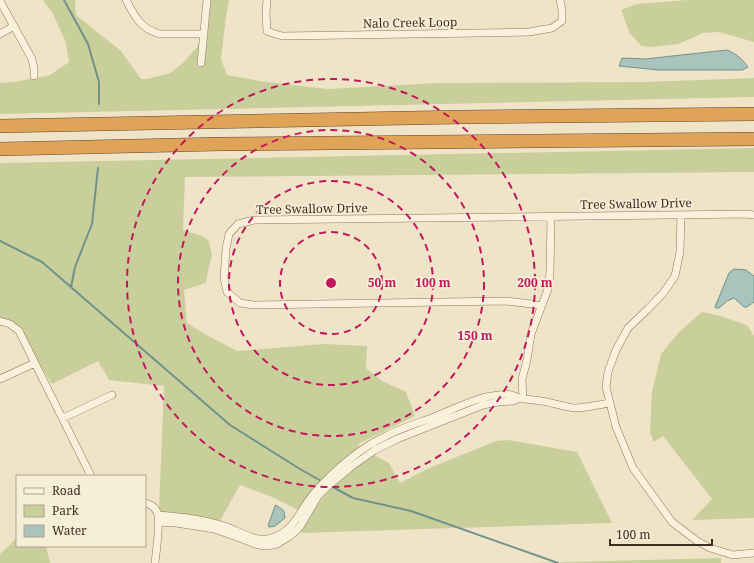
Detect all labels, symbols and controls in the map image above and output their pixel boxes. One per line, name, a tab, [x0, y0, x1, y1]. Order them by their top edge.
street label: Nalo Creek Loop	[363, 13, 457, 32]
street label: Tree Swallow Drive	[580, 194, 692, 213]
street label: Tree Swallow Drive	[256, 199, 368, 218]
text: 50 m	[368, 274, 396, 291]
text: 100 m	[415, 274, 451, 291]
text: 200 m	[517, 274, 553, 291]
centre of rings	[324, 276, 338, 290]
text: 150 m	[457, 327, 493, 344]
legend	[16, 475, 146, 547]
text: Road	[52, 482, 82, 499]
text: Park	[52, 502, 80, 519]
scale bar	[610, 521, 712, 547]
text: Water	[52, 522, 87, 539]
text: 100 m	[616, 526, 651, 543]

